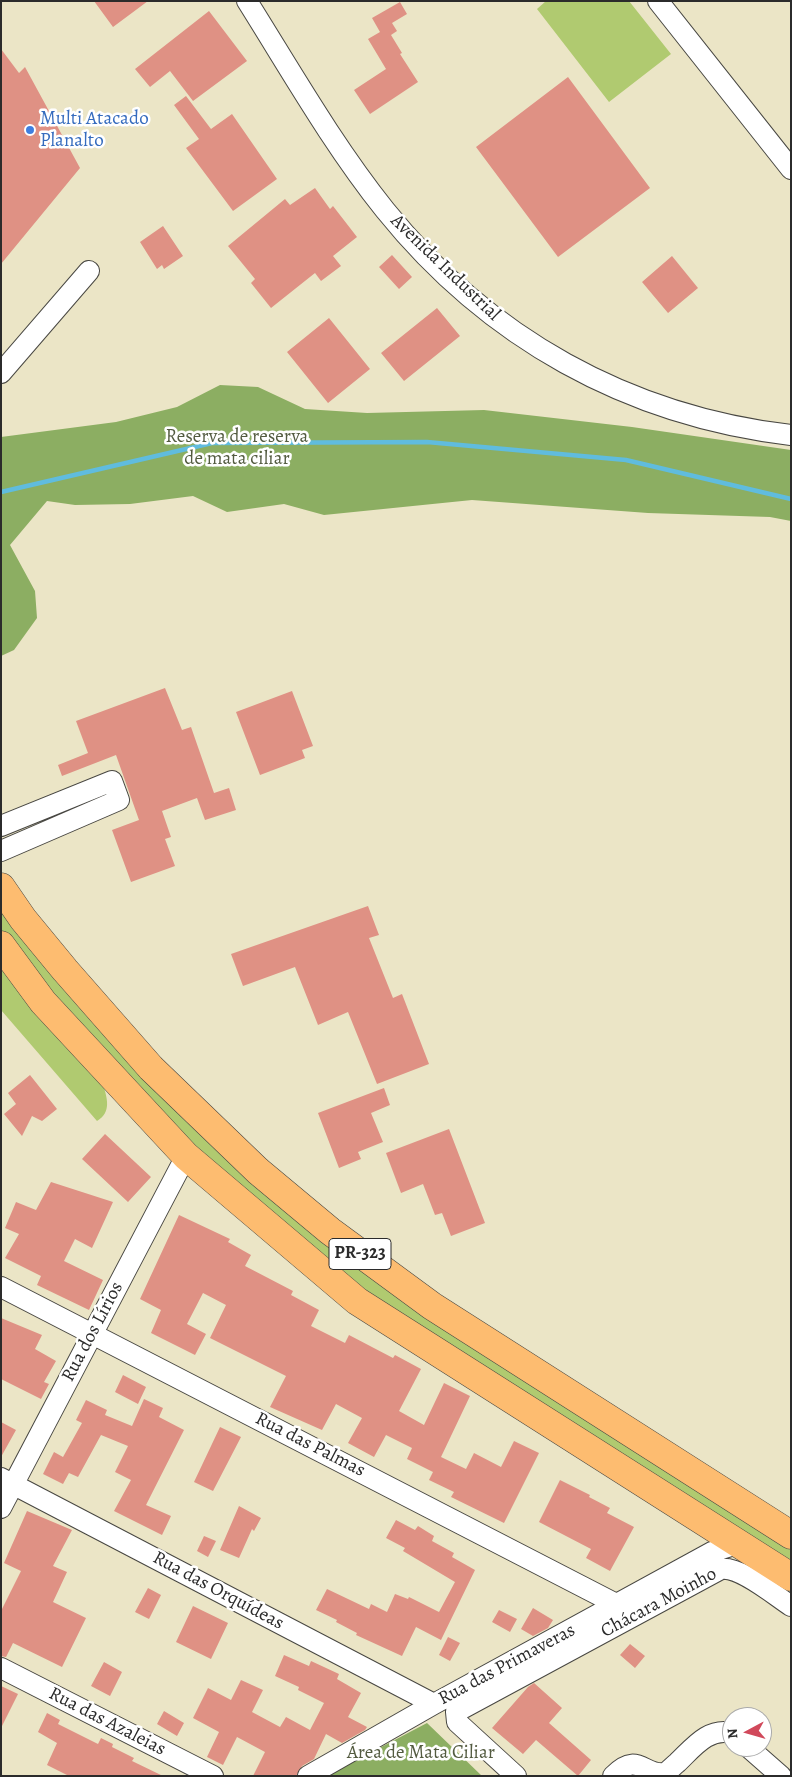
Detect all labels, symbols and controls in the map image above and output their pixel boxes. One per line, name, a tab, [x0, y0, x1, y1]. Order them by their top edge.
place label: Multi Atacado Planalto	[40, 108, 149, 152]
marker: Multi Atacado Planalto	[24, 124, 36, 136]
street label: Avenida Industrial	[385, 210, 505, 326]
park label: Reserva de reserva de mata ciliar	[166, 426, 308, 470]
road number: PR-323	[329, 1238, 391, 1270]
street label: Rua dos Lírios	[57, 1278, 129, 1386]
street label: Rua das Palmas	[251, 1408, 369, 1482]
street label: Rua das Orquídeas	[149, 1547, 287, 1635]
street label: Chácara Moinho	[597, 1563, 721, 1643]
street label: Rua das Primaveras	[435, 1619, 579, 1711]
street label: Rua das Azaleias	[45, 1683, 169, 1761]
north arrow	[722, 1707, 772, 1757]
text: N	[723, 1727, 743, 1740]
park label: Área de Mata Ciliar	[347, 1742, 495, 1764]

